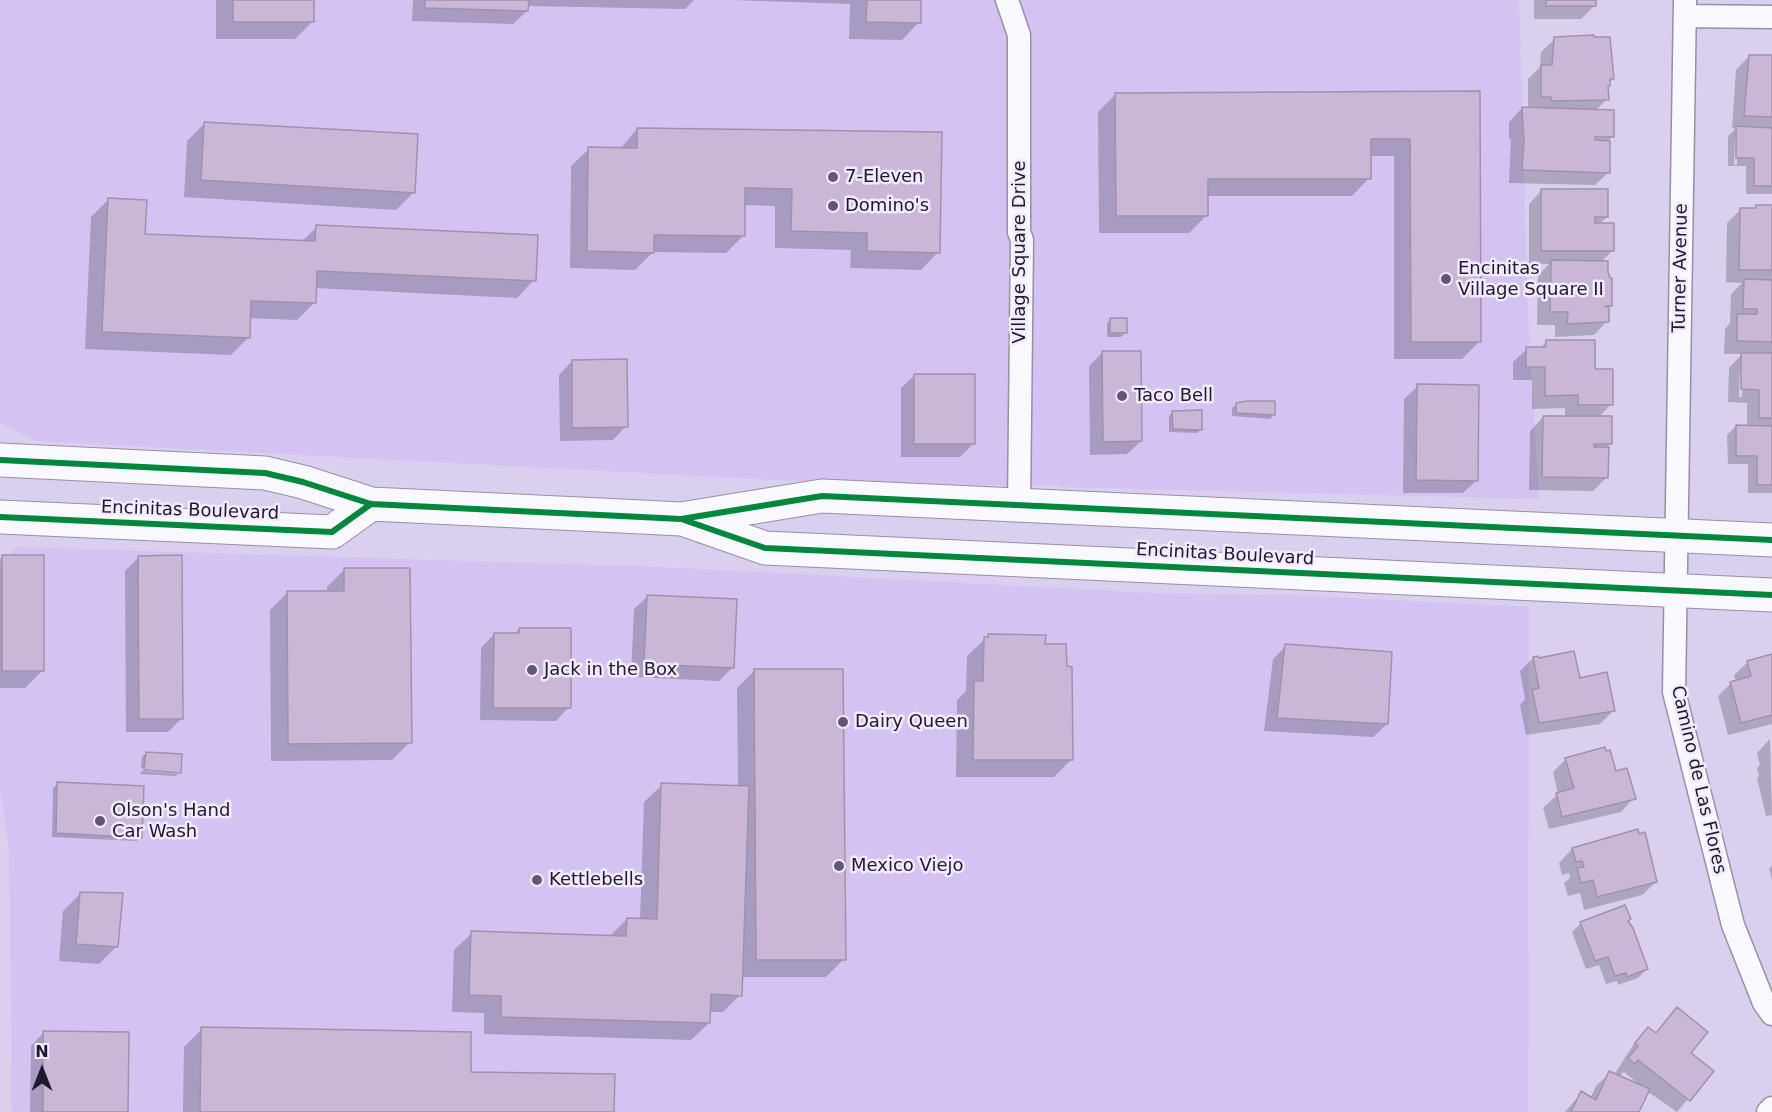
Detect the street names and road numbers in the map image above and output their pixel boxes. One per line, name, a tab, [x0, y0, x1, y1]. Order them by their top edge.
street label: Village Square Drive	[1009, 160, 1031, 344]
street label: Turner Avenue	[1669, 203, 1693, 333]
street label: Encinitas Boulevard	[101, 497, 279, 525]
street label: Encinitas Boulevard	[1135, 540, 1315, 570]
street label: Camino de Las Flores	[1666, 684, 1730, 876]

